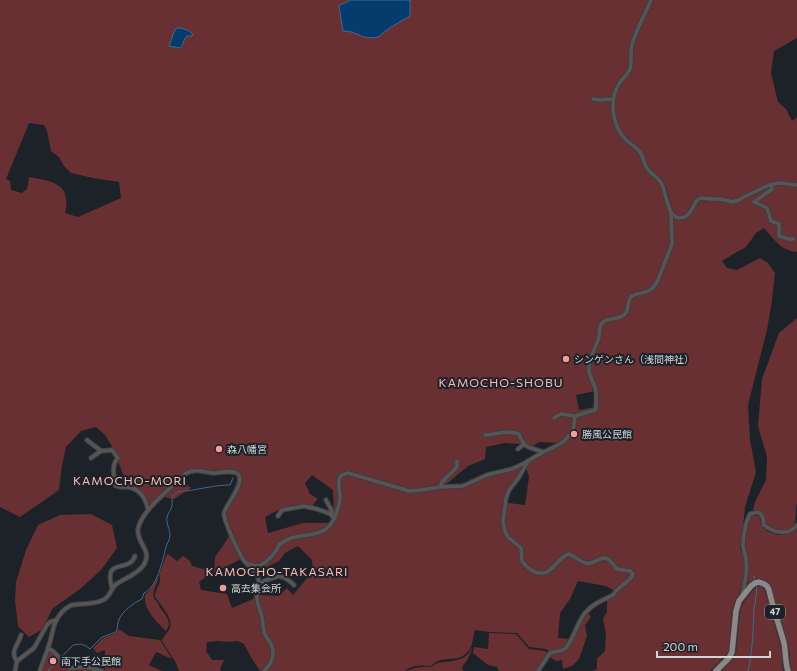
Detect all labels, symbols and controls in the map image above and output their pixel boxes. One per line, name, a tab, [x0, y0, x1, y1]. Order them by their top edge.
place label: シンゲンさん（浅間神社）	[574, 353, 694, 365]
marker: シンゲンさん（浅間神社）	[561, 354, 571, 364]
district label: KAMOCHO-SHOBU	[439, 375, 563, 389]
place label: 勝風公民館	[582, 428, 632, 440]
marker: 勝風公民館	[569, 429, 579, 439]
place label: 森八幡宮	[227, 443, 267, 455]
marker: 森八幡宮	[214, 444, 224, 454]
district label: KAMOCHO-MORI	[73, 473, 187, 487]
district label: KAMOCHO-TAKASARI	[206, 564, 348, 578]
place label: 高去集会所	[231, 582, 281, 594]
marker: 高去集会所	[218, 583, 228, 593]
road number: 47	[765, 605, 785, 619]
scale bar	[657, 633, 770, 659]
text: 200 m	[663, 639, 698, 653]
place label: 南下手公民館	[61, 655, 121, 667]
marker: 南下手公民館	[48, 656, 58, 666]

